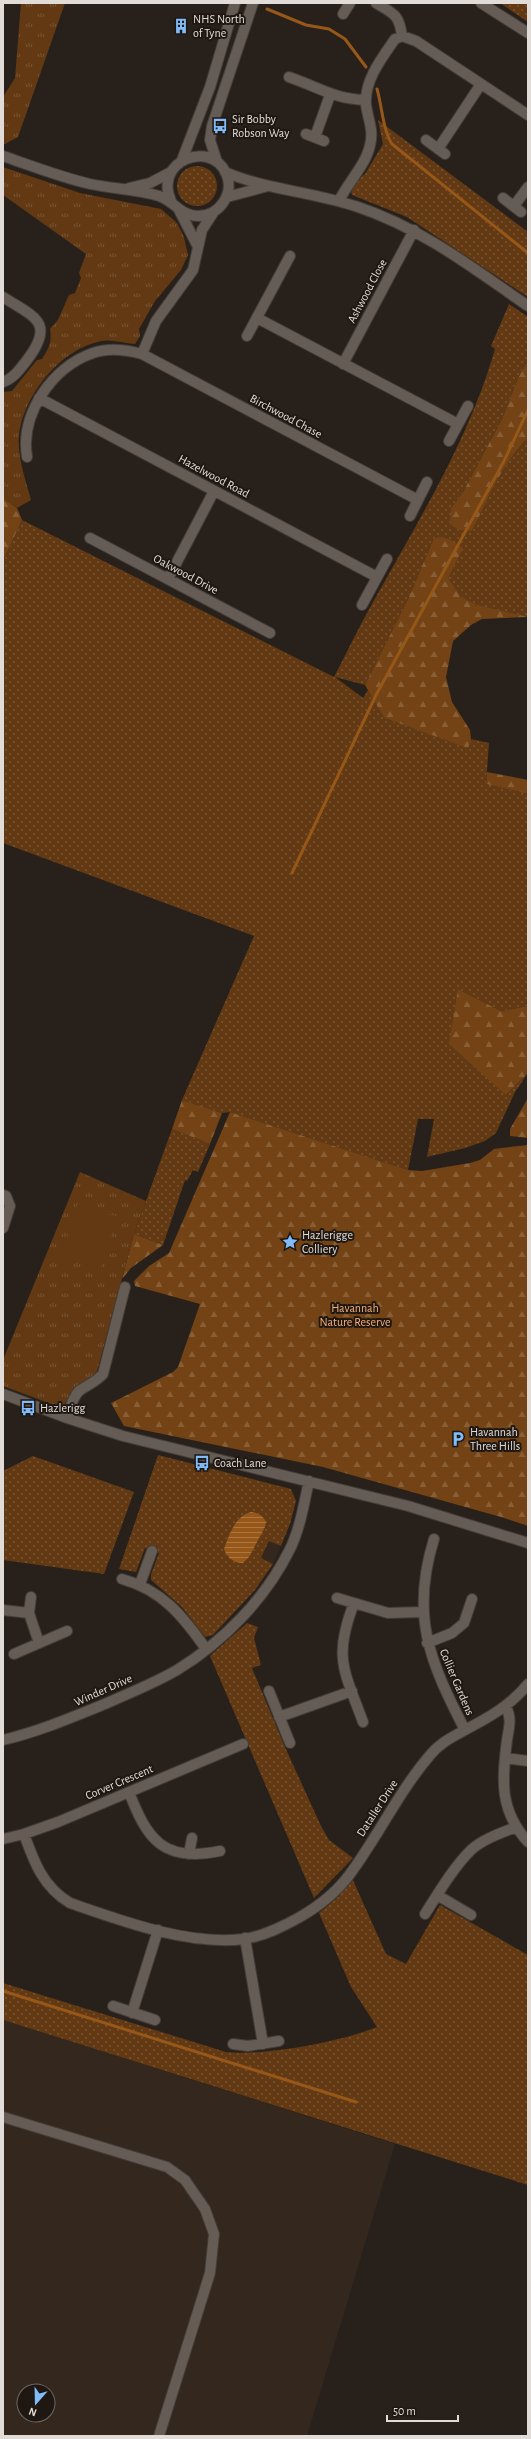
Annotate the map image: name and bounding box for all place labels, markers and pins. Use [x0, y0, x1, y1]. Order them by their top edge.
place label: NHS North of Tyne [193, 13, 245, 40]
building icon: NHS North of Tyne [172, 17, 190, 35]
place label: Sir Bobby Robson Way [232, 113, 289, 140]
bus stop icon: Sir Bobby Robson Way [211, 117, 229, 135]
place label: Hazlerigge Colliery [302, 1229, 353, 1256]
place icon: Hazlerigge Colliery [281, 1233, 299, 1251]
bus stop icon: Hazlerigg [19, 1399, 37, 1417]
place label: Hazlerigg [40, 1402, 86, 1414]
place label: Havannah Three Hills [470, 1426, 520, 1452]
parking icon: Havannah Three Hills [449, 1430, 467, 1448]
bus stop icon: Coach Lane [193, 1454, 211, 1472]
place label: Coach Lane [214, 1457, 266, 1469]

